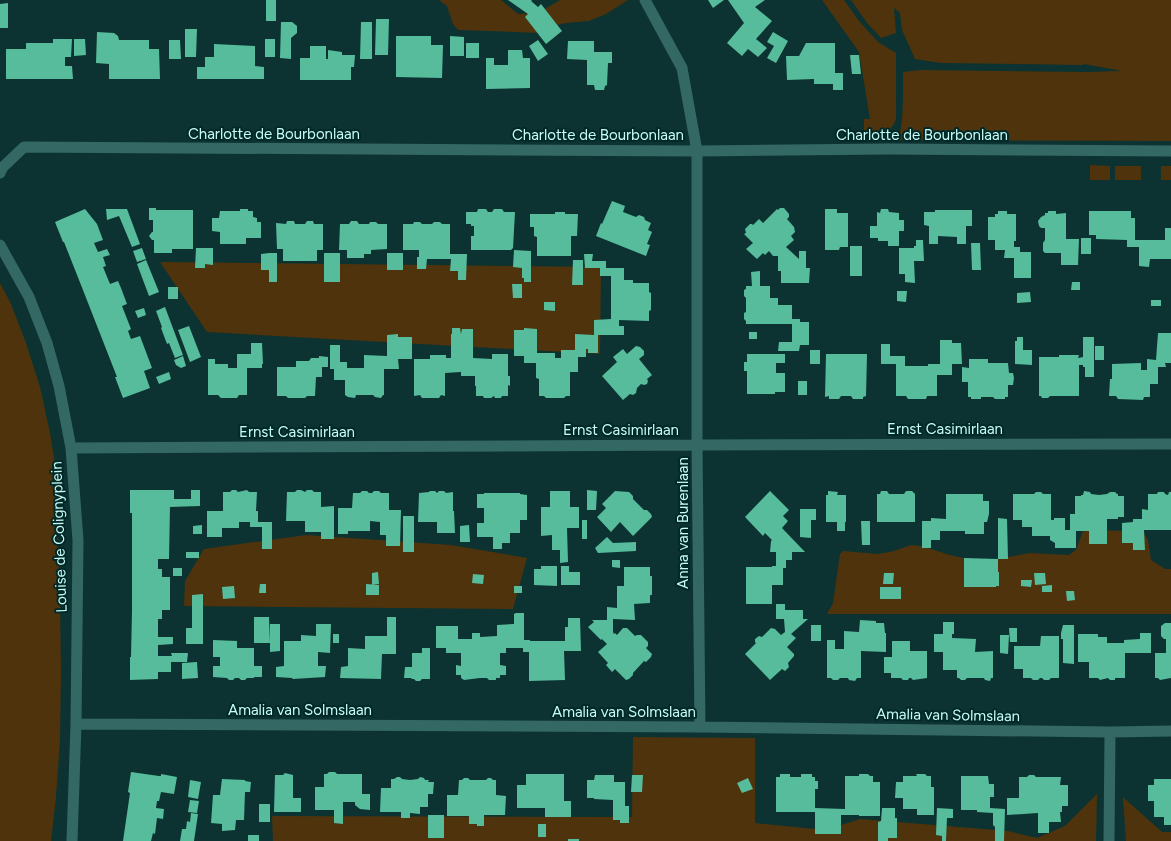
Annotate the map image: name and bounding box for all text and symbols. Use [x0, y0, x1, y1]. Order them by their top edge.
street label: Charlotte de Bourbonlaan [188, 125, 360, 143]
street label: Charlotte de Bourbonlaan [512, 126, 684, 144]
street label: Charlotte de Bourbonlaan [836, 126, 1008, 144]
street label: Ernst Casimirlaan [887, 420, 1003, 438]
street label: Ernst Casimirlaan [563, 421, 679, 439]
street label: Ernst Casimirlaan [239, 423, 355, 441]
street label: Anna van Burenlaan [674, 457, 692, 589]
street label: Louise de Colignyplein [47, 461, 71, 613]
street label: Amalia van Solmslaan [228, 701, 372, 719]
street label: Amalia van Solmslaan [552, 703, 696, 721]
street label: Amalia van Solmslaan [876, 705, 1020, 725]

